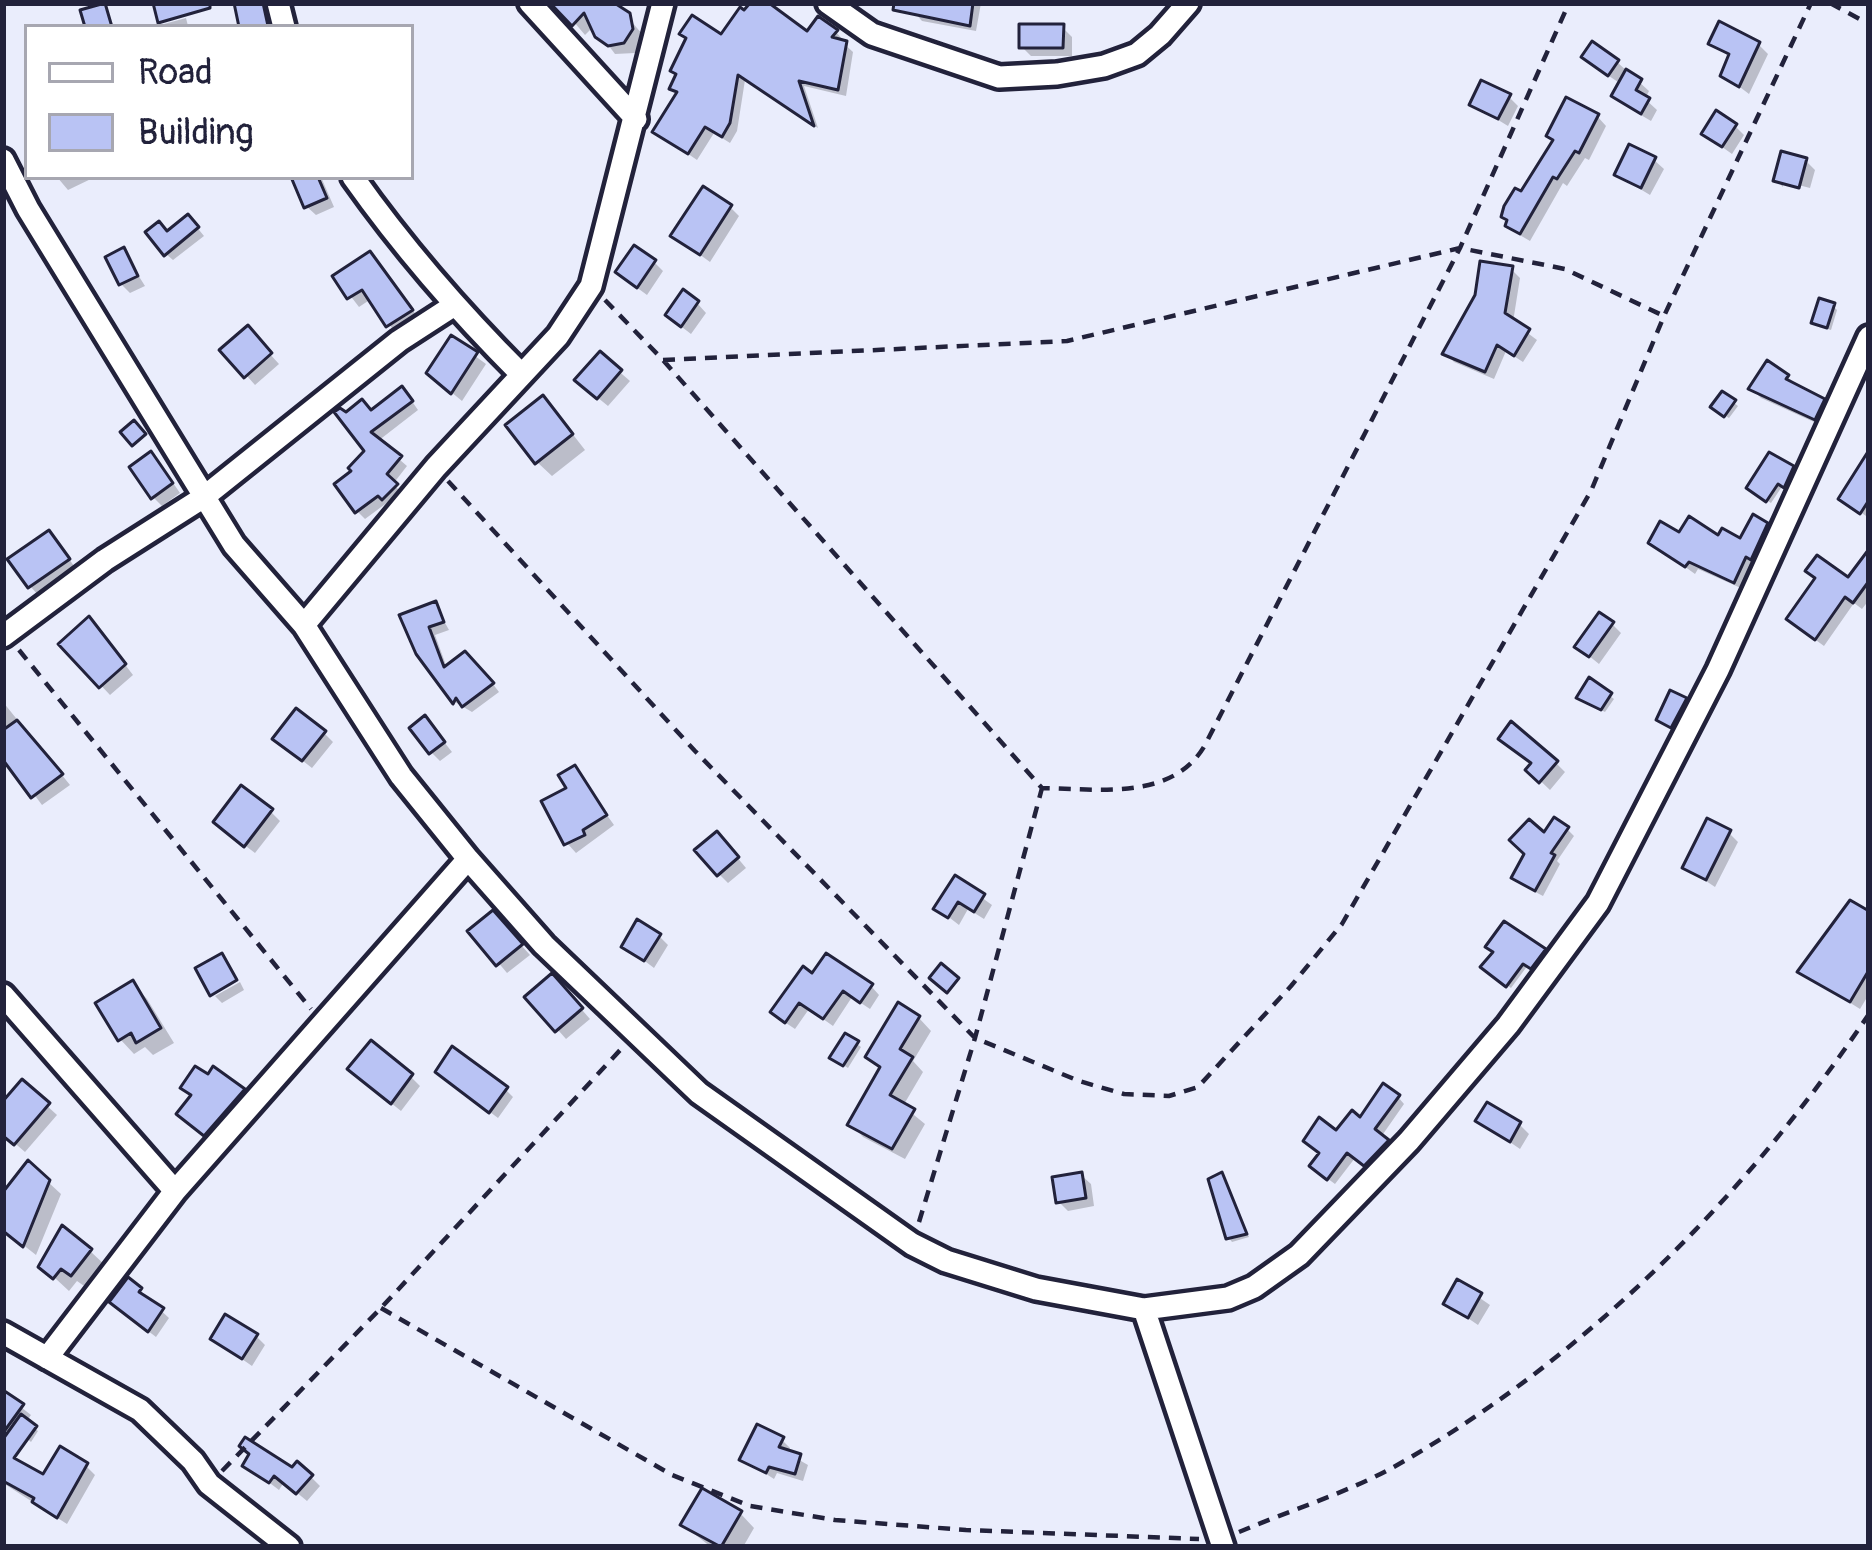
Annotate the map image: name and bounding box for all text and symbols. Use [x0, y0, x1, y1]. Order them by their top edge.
legend [24, 24, 414, 180]
text: Road [138, 50, 213, 95]
text: Building [138, 110, 254, 155]

